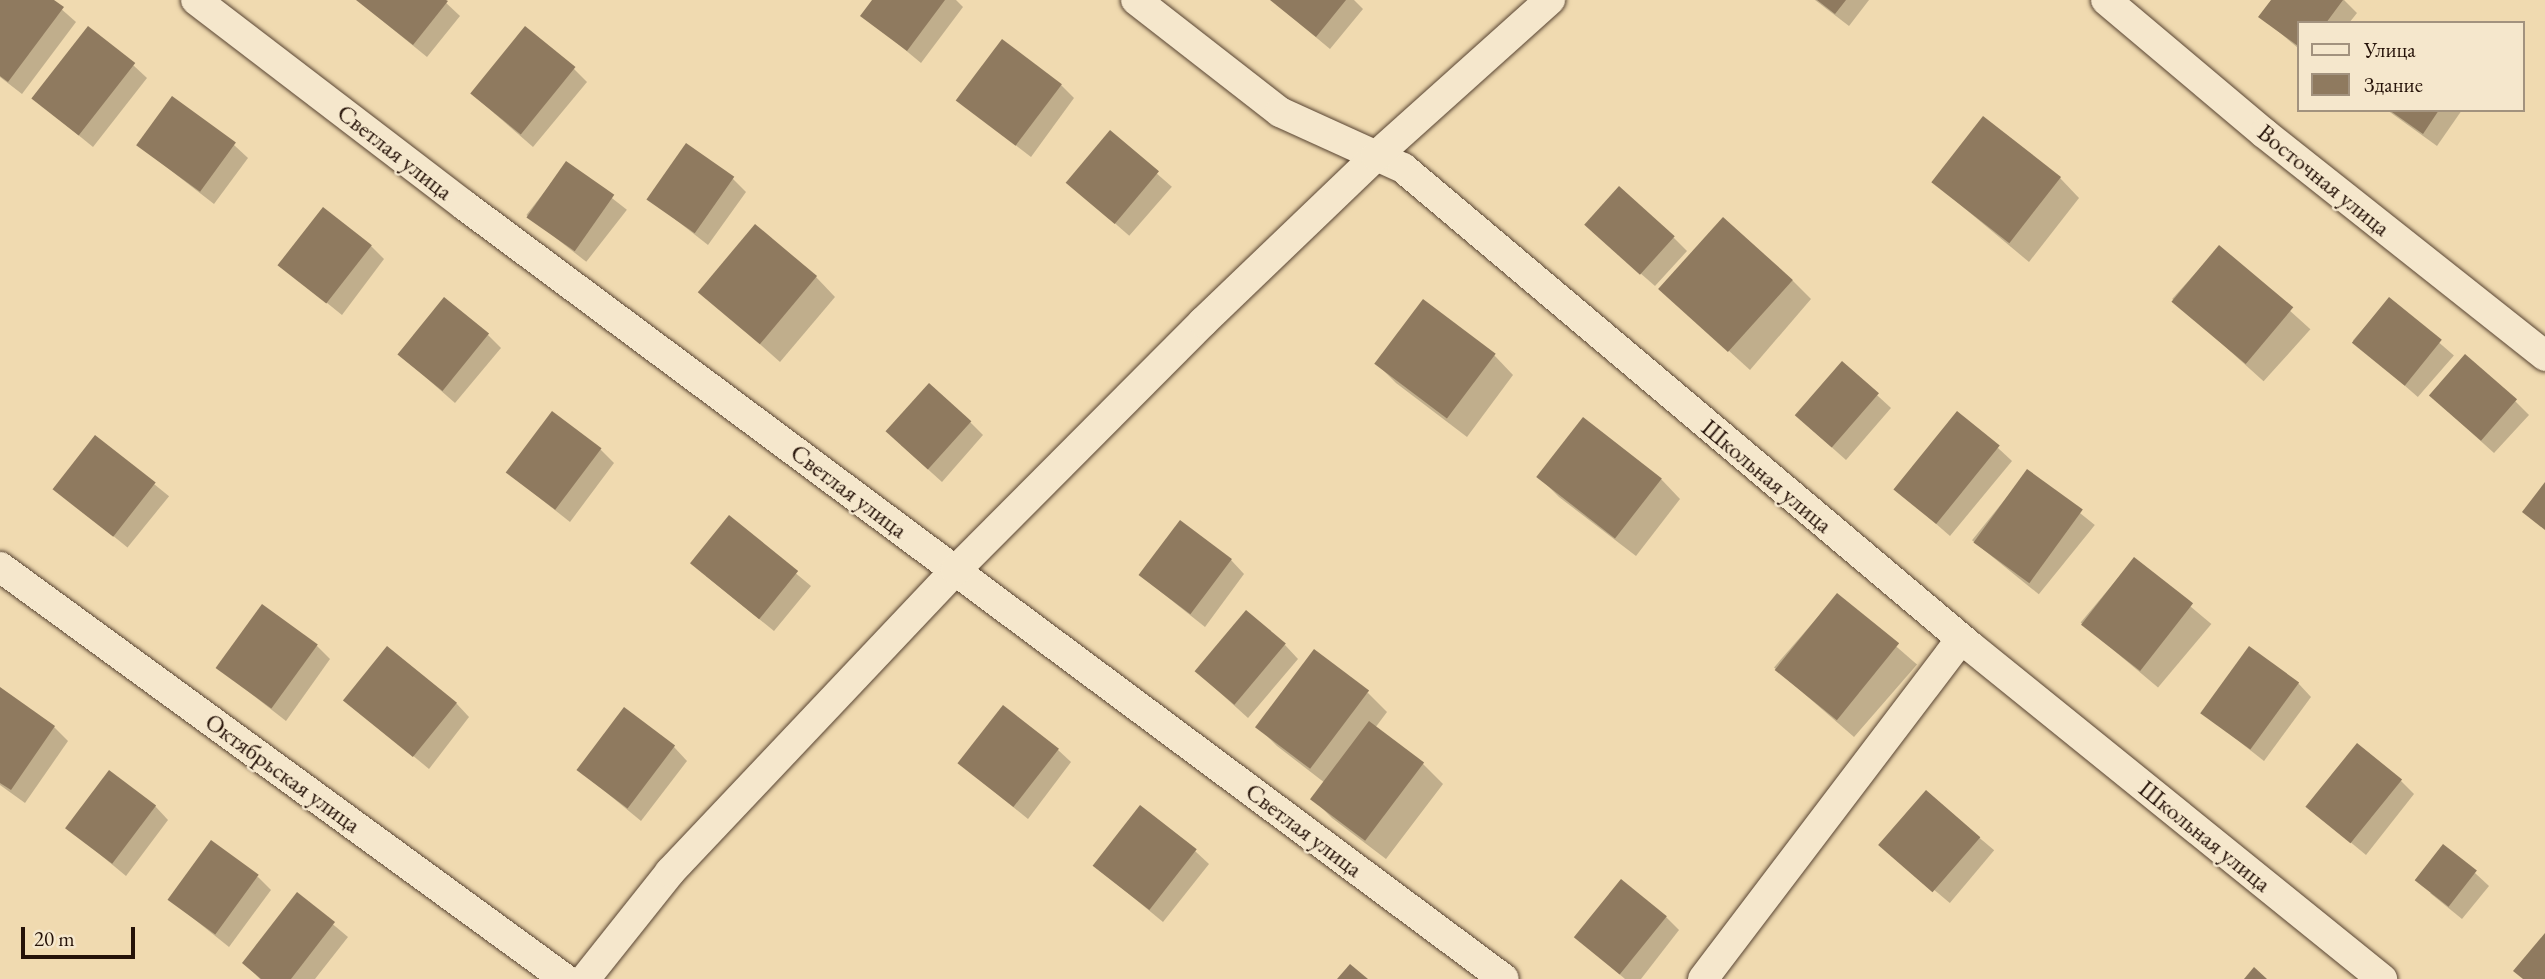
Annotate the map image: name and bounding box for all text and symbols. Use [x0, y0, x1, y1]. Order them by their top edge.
legend [2296, 21, 2524, 112]
text: Улица [2364, 36, 2416, 63]
text: Здание [2364, 71, 2423, 98]
street label: Светлая улица [332, 98, 458, 206]
street label: Восточная улица [2252, 118, 2396, 242]
street label: Школьная улица [1696, 413, 1838, 539]
street label: Светлая улица [785, 438, 913, 544]
street label: Октябрьская улица [200, 707, 366, 839]
street label: Школьная улица [2133, 774, 2277, 898]
street label: Светлая улица [1240, 777, 1368, 883]
scale bar [24, 912, 138, 956]
text: 20 m [34, 925, 75, 952]

